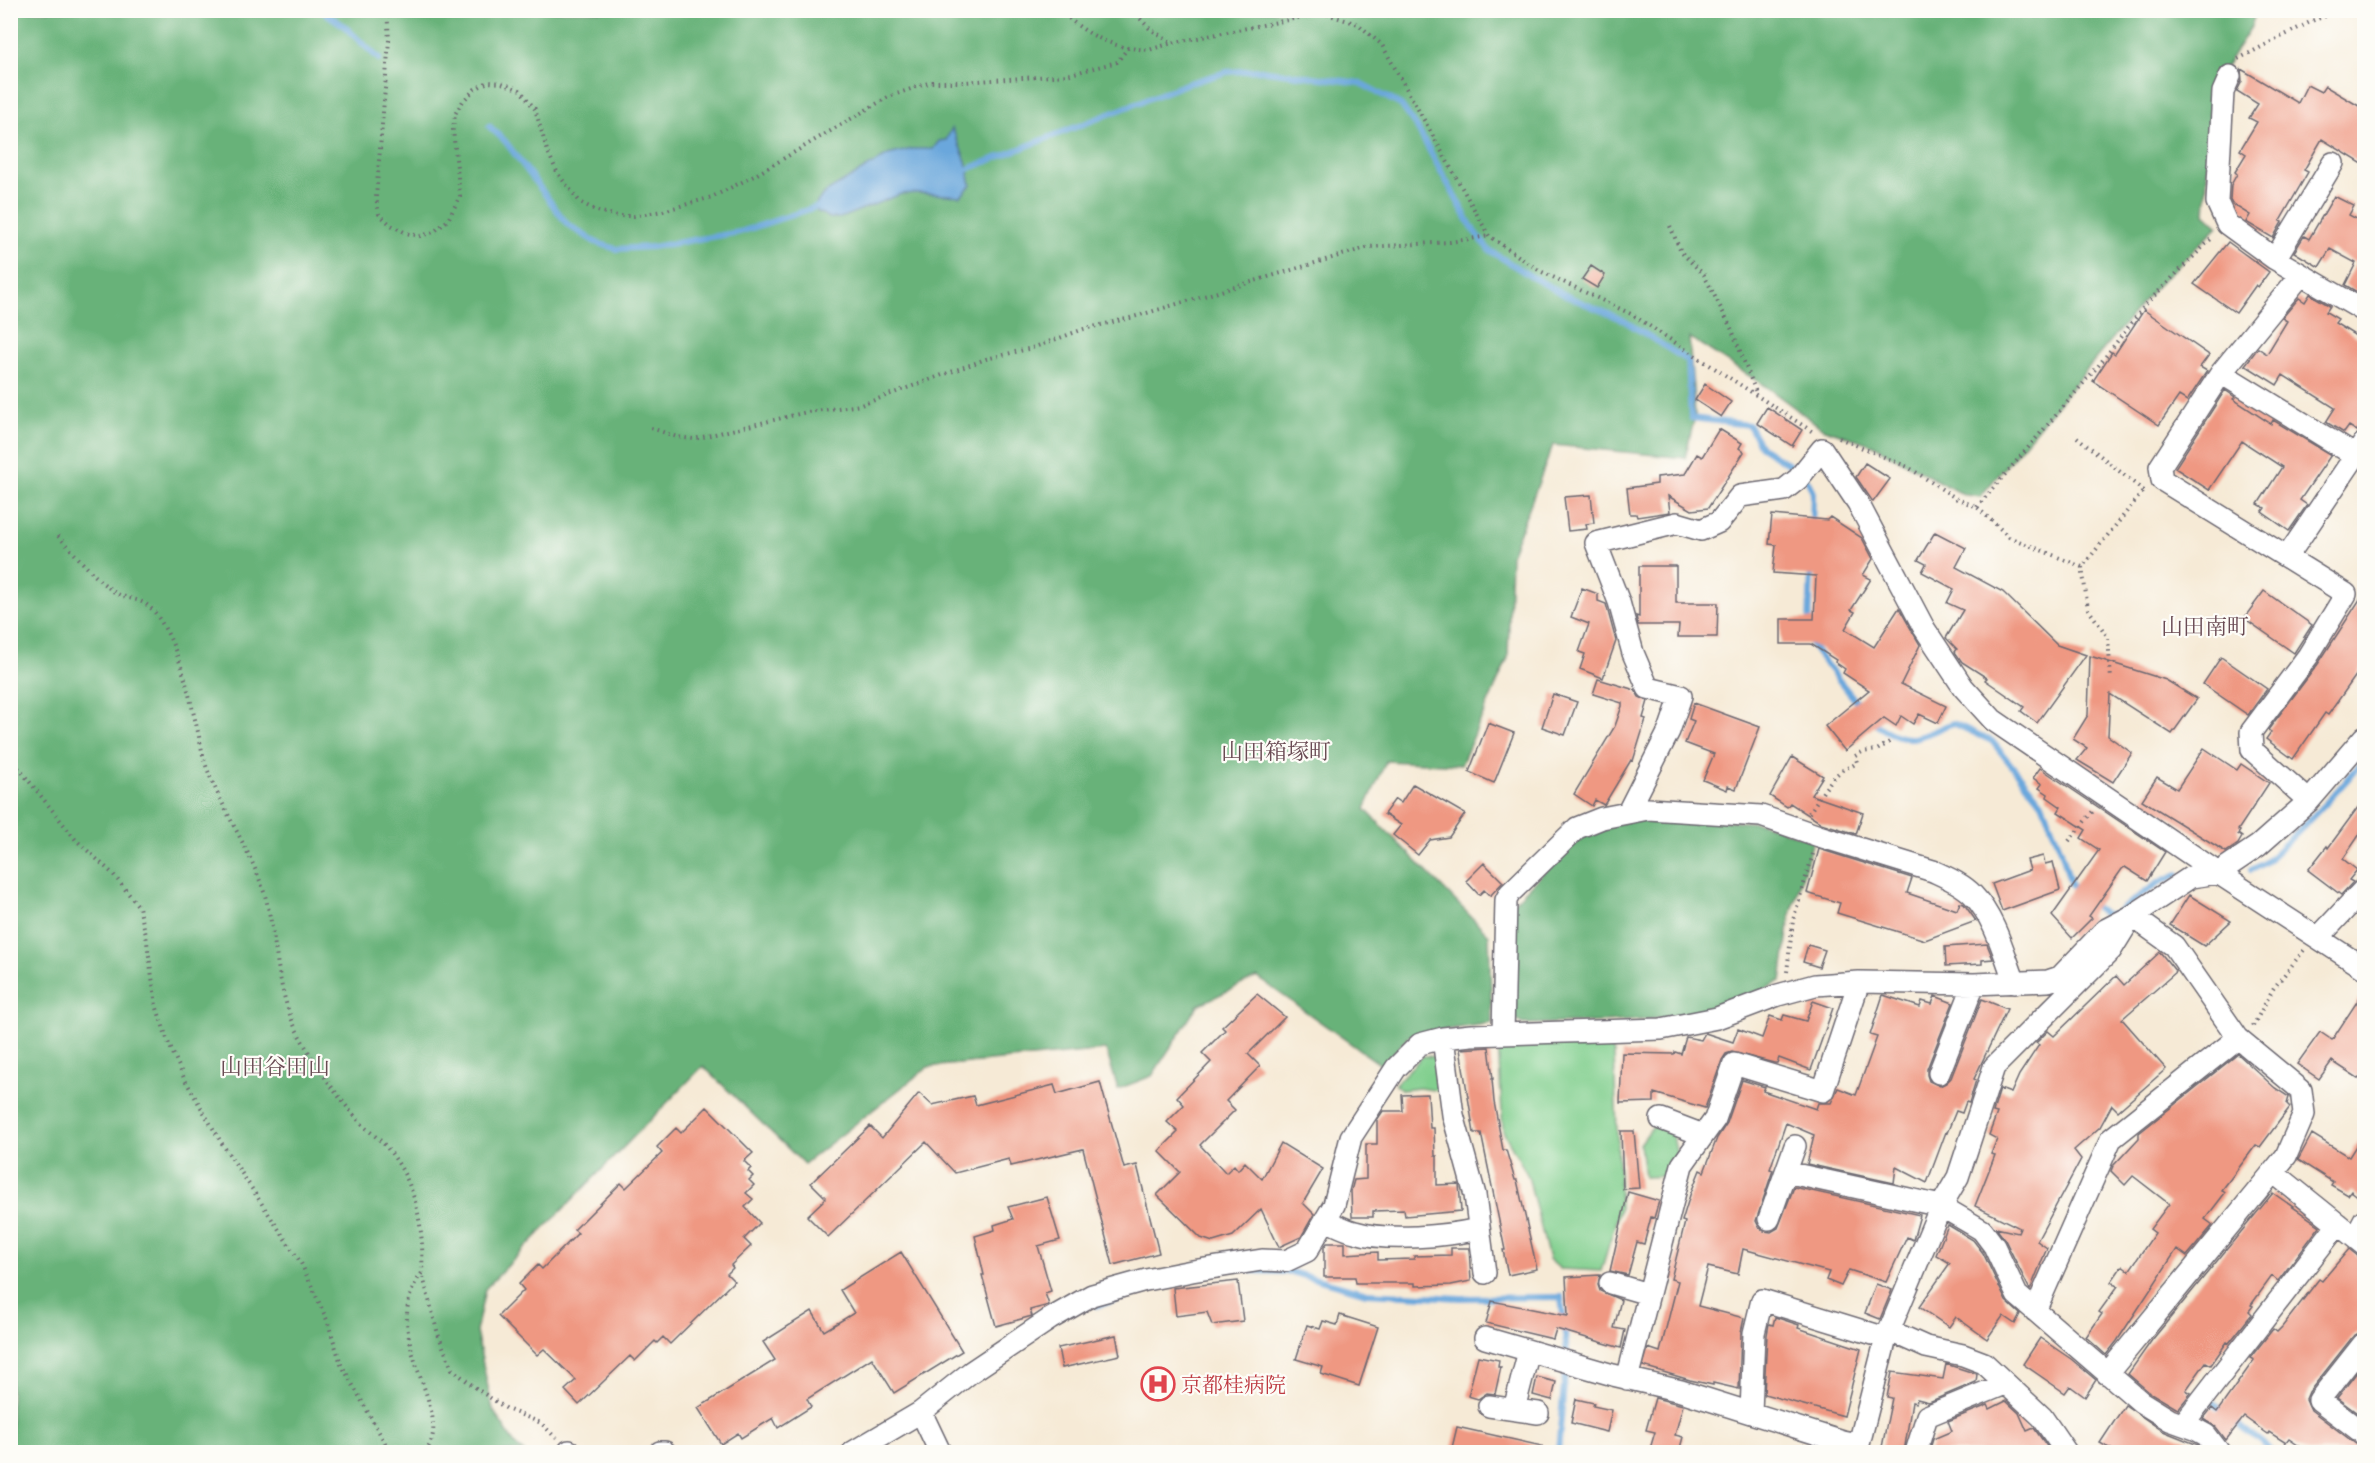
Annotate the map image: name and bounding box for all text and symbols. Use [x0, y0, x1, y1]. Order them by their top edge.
district label: 山田南町 [2161, 610, 2249, 642]
district label: 山田箱塚町 [1221, 735, 1331, 767]
district label: 山田谷田山 [220, 1050, 330, 1082]
hospital icon: 京都桂病院 [1140, 1366, 1176, 1402]
place label: 京都桂病院 [1181, 1369, 1286, 1400]

